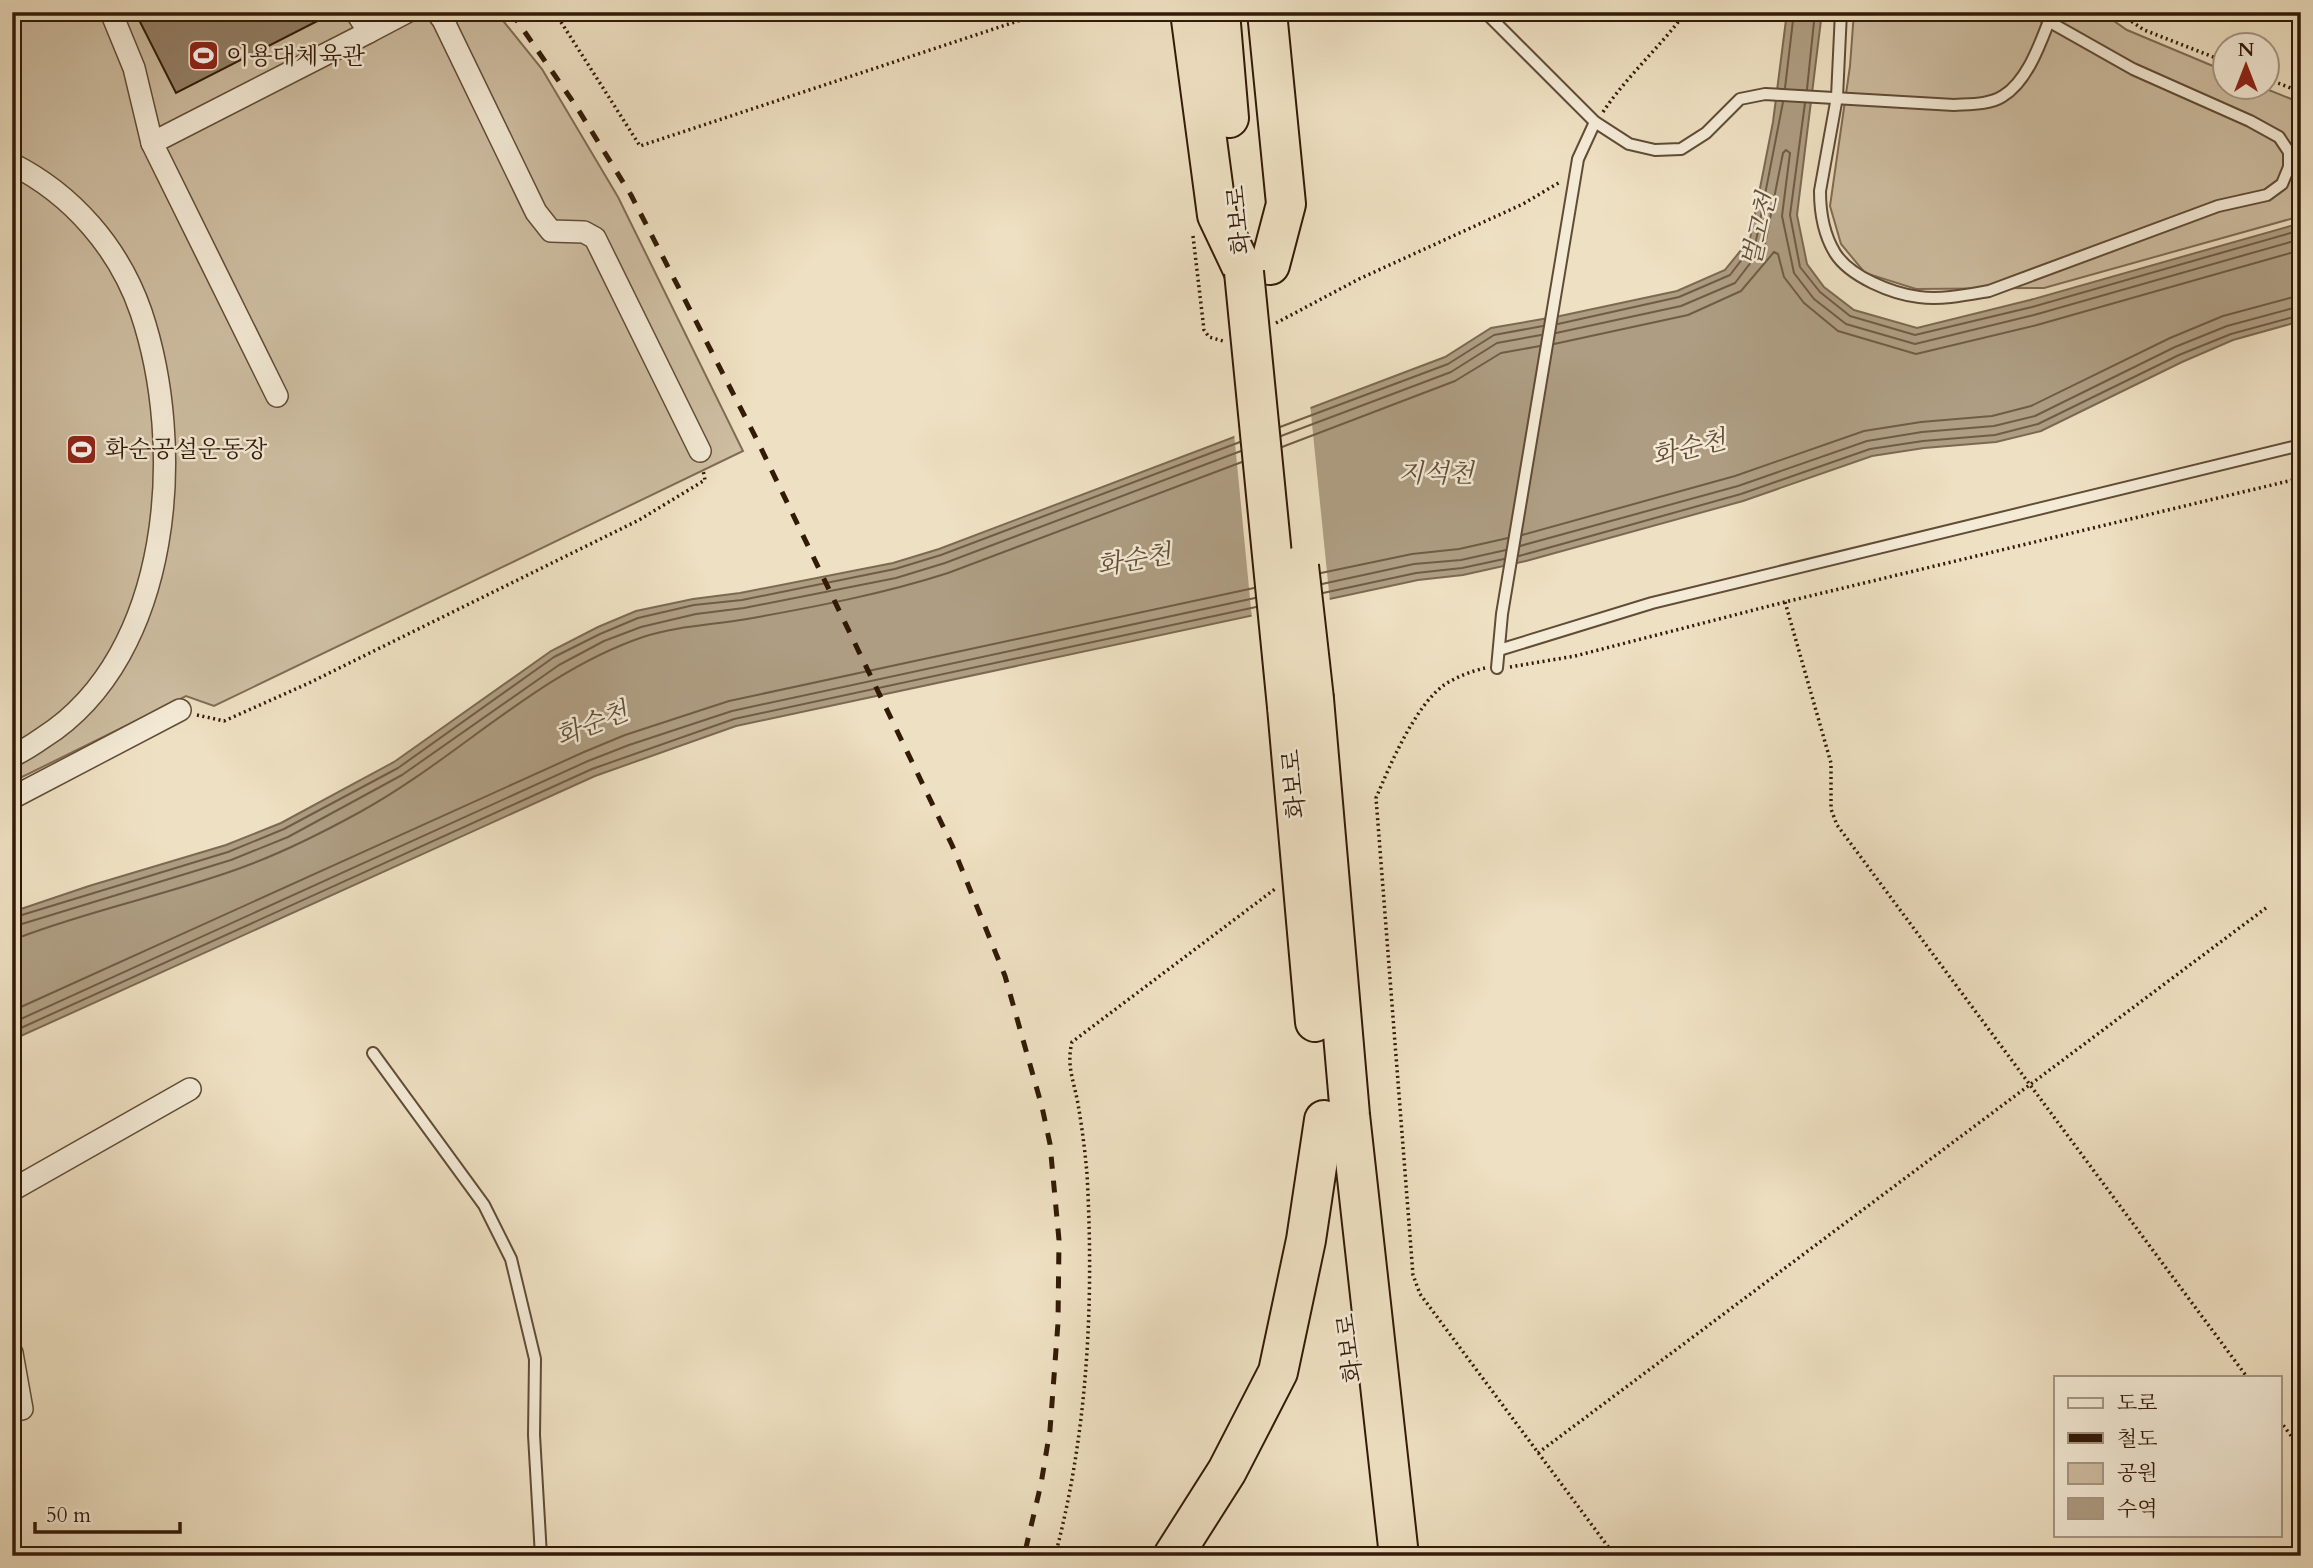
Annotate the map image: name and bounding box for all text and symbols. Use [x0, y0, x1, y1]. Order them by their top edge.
north arrow [2212, 32, 2282, 102]
text: N [2238, 37, 2255, 63]
sports icon: 이용대체육관 [186, 39, 220, 73]
place label: 이용대체육관 [226, 40, 365, 73]
street label: 화보로 [1220, 184, 1258, 256]
water label: 벌고천 [1733, 188, 1785, 271]
water label: 화순천 [1648, 421, 1732, 474]
sports icon: 화순공설운동장 [65, 432, 99, 466]
place label: 화순공설운동장 [105, 433, 268, 466]
water label: 지석천 [1398, 456, 1476, 491]
water label: 화순천 [1094, 536, 1176, 584]
water label: 화순천 [551, 693, 635, 754]
street label: 화보로 [1275, 748, 1313, 820]
street label: 화보로 [1329, 1311, 1371, 1385]
legend [2054, 1376, 2282, 1536]
text: 도로 [2117, 1389, 2158, 1418]
text: 철도 [2117, 1425, 2158, 1454]
text: 공원 [2117, 1459, 2158, 1488]
scale bar [35, 1491, 180, 1535]
text: 수역 [2117, 1495, 2158, 1524]
text: 50 m [46, 1501, 91, 1530]

